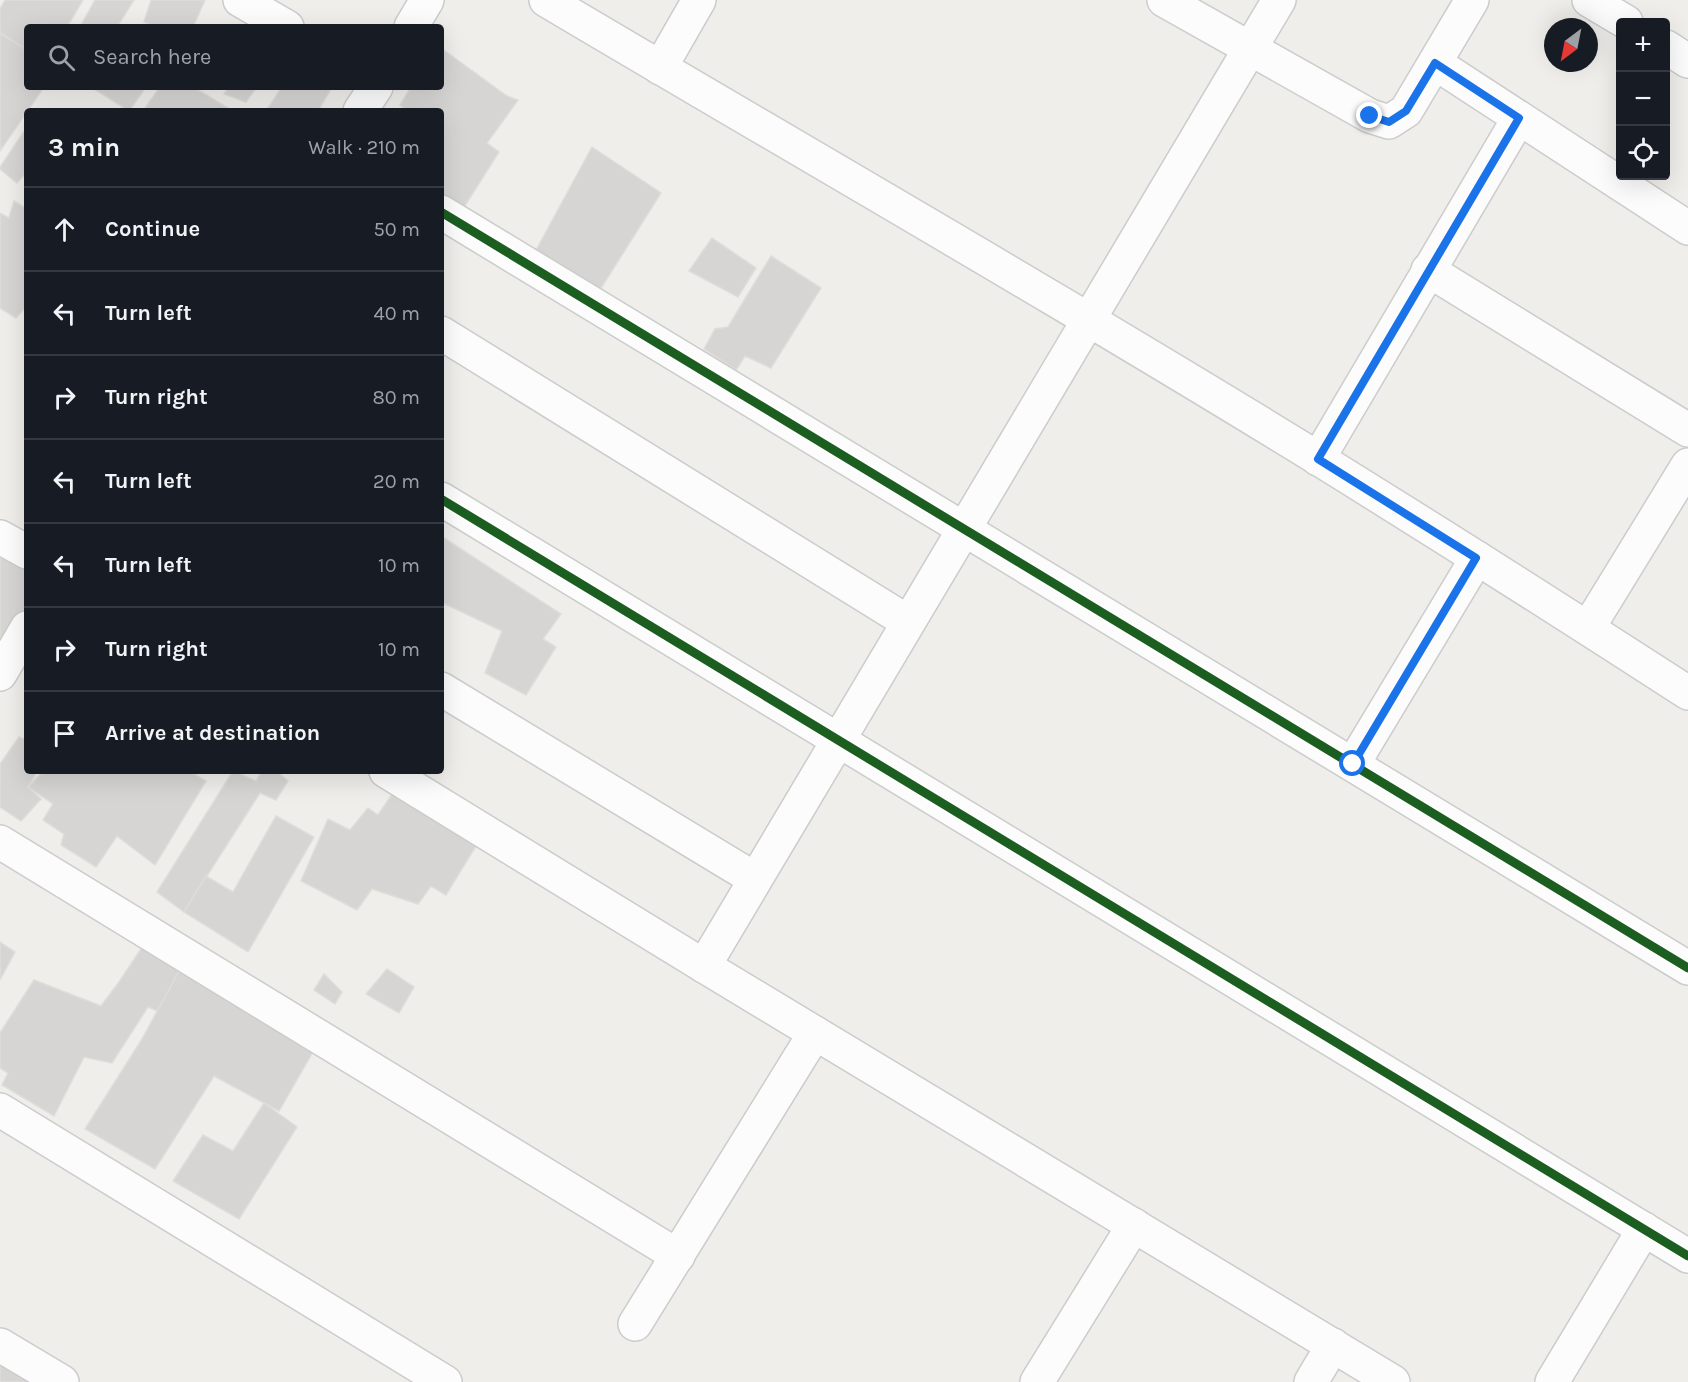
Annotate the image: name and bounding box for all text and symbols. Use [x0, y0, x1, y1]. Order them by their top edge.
north arrow [1544, 18, 1598, 72]
map controls [1616, 18, 1670, 180]
button: + [1616, 18, 1670, 72]
search box [24, 24, 444, 90]
icon: search [45, 41, 78, 74]
text: Search here [93, 44, 211, 70]
button: − [1616, 72, 1670, 126]
route end [1356, 102, 1382, 128]
button: locate [1616, 126, 1670, 180]
text: 3 min [48, 132, 120, 163]
text: Walk · 210 m [308, 136, 420, 159]
icon: ahead [48, 213, 81, 246]
text: Continue [105, 216, 200, 242]
text: 50 m [373, 218, 420, 241]
icon: left [48, 297, 81, 330]
text: Turn left [105, 300, 192, 326]
text: 40 m [374, 302, 420, 325]
icon: right [48, 381, 81, 414]
text: Turn right [105, 384, 208, 410]
text: 80 m [372, 386, 420, 409]
icon: left [48, 465, 81, 498]
text: Turn left [105, 468, 192, 494]
text: 20 m [373, 470, 420, 493]
icon: left [48, 549, 81, 582]
text: Turn left [105, 552, 192, 578]
text: 10 m [378, 554, 420, 577]
icon: right [48, 633, 81, 666]
text: Turn right [105, 636, 208, 662]
text: 10 m [378, 638, 420, 661]
icon: arrive [48, 717, 81, 750]
text: Arrive at destination [105, 720, 320, 746]
route start [1339, 750, 1365, 776]

